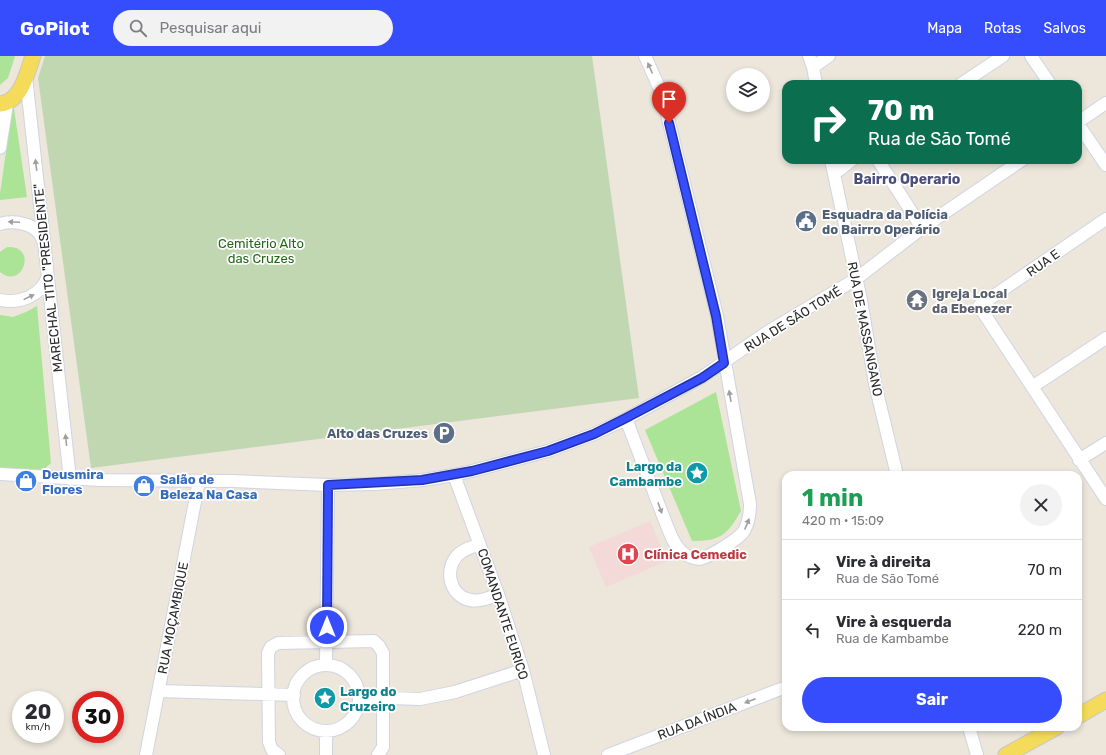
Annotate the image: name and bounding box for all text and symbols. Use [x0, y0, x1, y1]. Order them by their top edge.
search box [113, 10, 393, 46]
text: GoPilot [20, 17, 89, 40]
icon: search [127, 17, 149, 39]
text: Pesquisar aqui [159, 19, 261, 37]
text: Mapa [927, 20, 962, 37]
text: Rotas [984, 20, 1021, 37]
text: Salvos [1043, 20, 1086, 37]
one-way arrow [647, 62, 653, 73]
map controls [726, 68, 770, 112]
button: layers [726, 68, 770, 112]
pin [652, 82, 686, 123]
icon: arrive [658, 88, 680, 110]
text: 70 m [868, 94, 935, 127]
icon: right [802, 96, 854, 148]
text: Rua de São Tomé [868, 128, 1011, 150]
one-way arrow [32, 159, 39, 171]
district label: Bairro Operario [854, 171, 960, 188]
street label: MARECHAL TITO "PRESIDENTE" [31, 183, 65, 373]
place label: Esquadra da Polícia do Bairro Operário [822, 207, 948, 237]
public building icon: Esquadra da Polícia do Bairro Operário [793, 208, 819, 234]
one-way arrow [8, 219, 20, 226]
park label: Cemitério Alto das Cruzes [218, 236, 304, 266]
street label: RUA E [1024, 246, 1063, 280]
street label: RUA DE MASSANGANO [845, 260, 885, 398]
street label: RUA DE SÃO TOMÉ [742, 283, 844, 355]
place label: Igreja Local da Ebenezer [932, 286, 1012, 316]
temple icon: Igreja Local da Ebenezer [904, 287, 930, 313]
one-way arrow [23, 294, 34, 300]
one-way arrow [727, 390, 733, 403]
parking icon: Alto das Cruzes [431, 420, 457, 446]
place label: Alto das Cruzes [327, 426, 428, 441]
one-way arrow [62, 434, 69, 446]
place label: Largo da Cambambe [610, 459, 682, 489]
place icon: Largo da Cambambe [684, 460, 710, 486]
place label: Deusmira Flores [42, 467, 104, 497]
shop icon: Deusmira Flores [13, 468, 39, 494]
place label: Salão de Beleza Na Casa [160, 472, 257, 502]
shop icon: Salão de Beleza Na Casa [131, 473, 157, 499]
text: 1 min [802, 484, 863, 512]
button: close [1020, 484, 1062, 526]
one-way arrow [657, 502, 663, 514]
text: 420 m · 15:09 [802, 513, 884, 528]
one-way arrow [744, 518, 750, 530]
hospital icon: Clínica Cemedic [615, 541, 641, 567]
street label: COMANDANTE EURICO [475, 546, 531, 682]
place label: Clínica Cemedic [644, 547, 747, 562]
text: Vire à direita [836, 553, 931, 571]
icon: right [802, 559, 824, 581]
street label: RUA MOÇAMBIQUE [155, 561, 191, 675]
text: 70 m [1028, 561, 1062, 579]
text: Rua de São Tomé [836, 571, 939, 586]
position arrow [306, 606, 348, 648]
text: Vire à esquerda [836, 613, 952, 631]
icon: left [802, 619, 824, 641]
text: 220 m [1018, 621, 1062, 639]
text: Rua de Kambambe [836, 631, 949, 646]
button: Sair [802, 677, 1062, 723]
place label: Largo do Cruzeiro [340, 684, 396, 714]
place icon: Largo do Cruzeiro [312, 685, 338, 711]
speed limit sign: 30 [72, 691, 124, 743]
street label: RUA DA ÍNDIA [655, 699, 739, 743]
one-way arrow [743, 699, 755, 705]
text: 20 [25, 700, 51, 724]
text: km/h [26, 721, 50, 733]

